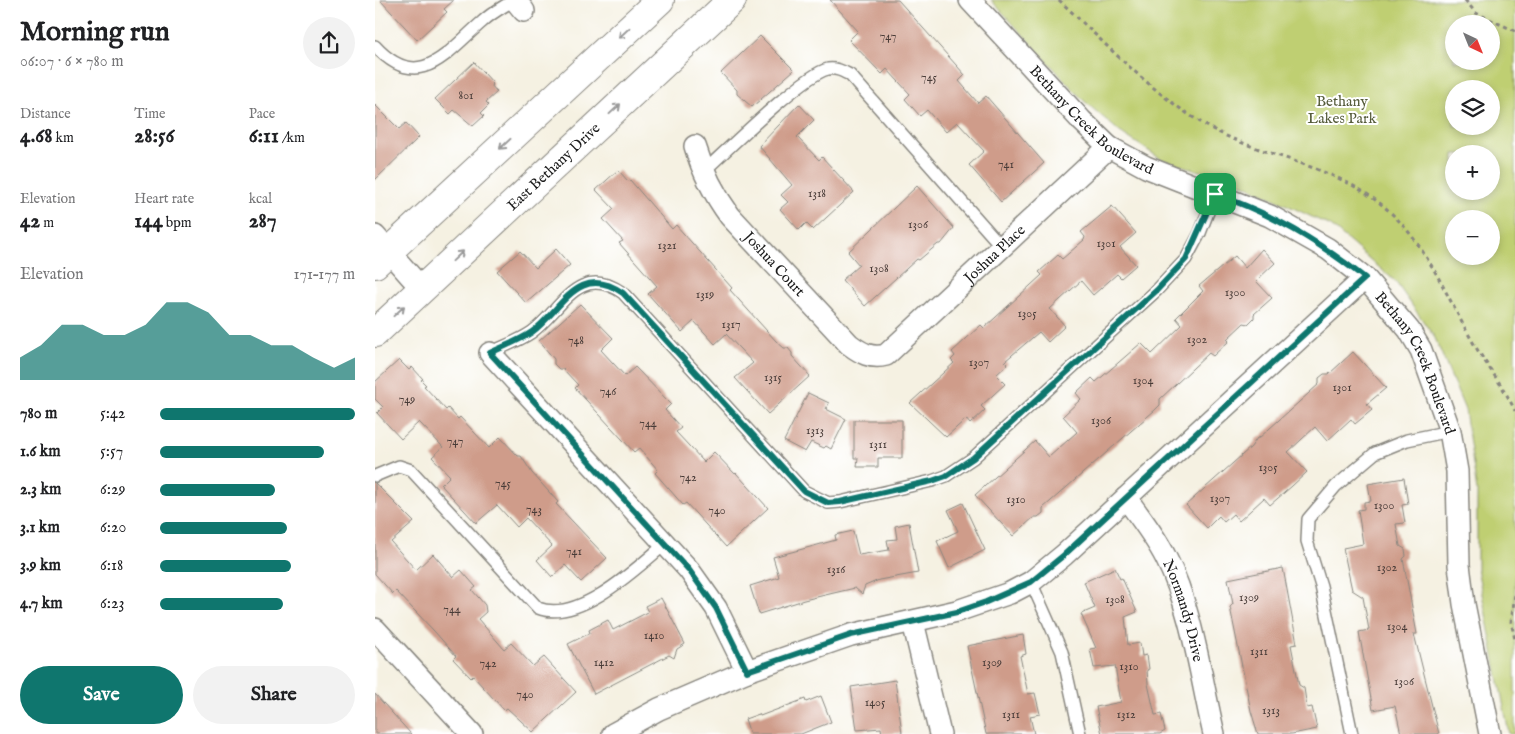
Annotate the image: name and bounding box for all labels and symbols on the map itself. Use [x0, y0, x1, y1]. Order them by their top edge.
north arrow [1445, 15, 1500, 70]
one-way arrow [618, 27, 631, 39]
house number: 747 [880, 29, 896, 44]
street label: Bethany Creek Boulevard [1026, 61, 1157, 179]
house number: 745 [921, 70, 938, 85]
house number: 801 [459, 88, 474, 103]
park label: Bethany Lakes Park [1307, 92, 1377, 128]
one-way arrow [609, 103, 621, 115]
street label: East Bethany Drive [503, 118, 604, 215]
one-way arrow [499, 138, 512, 150]
house number: 741 [998, 157, 1014, 172]
pin [1194, 173, 1236, 215]
house number: 1318 [808, 186, 826, 201]
house number: 1306 [908, 217, 929, 232]
street label: Joshua Place [958, 220, 1029, 288]
street label: Joshua Court [738, 226, 809, 300]
house number: 1301 [1096, 236, 1116, 251]
house number: 1321 [657, 238, 677, 253]
one-way arrow [451, 250, 464, 262]
house number: 1308 [869, 261, 889, 276]
house number: 1300 [1225, 285, 1245, 300]
house number: 1319 [696, 287, 714, 302]
street label: Bethany Creek Boulevard [1371, 288, 1460, 438]
one-way arrow [392, 305, 405, 317]
house number: 1305 [1017, 306, 1037, 321]
house number: 1317 [721, 317, 741, 332]
house number: 1302 [1187, 332, 1208, 347]
house number: 748 [568, 333, 584, 348]
house number: 1307 [969, 355, 989, 370]
house number: 1315 [764, 370, 783, 385]
house number: 1304 [1133, 373, 1153, 388]
house number: 1301 [1332, 380, 1352, 395]
house number: 746 [600, 384, 617, 399]
house number: 749 [399, 392, 415, 407]
house number: 1306 [1091, 413, 1112, 428]
house number: 744 [639, 416, 657, 431]
house number: 1313 [806, 423, 824, 438]
house number: 747 [447, 434, 463, 449]
house number: 1311 [869, 437, 887, 452]
house number: 1305 [1258, 460, 1278, 475]
house number: 742 [679, 470, 697, 485]
house number: 745 [495, 476, 512, 491]
house number: 1307 [1210, 491, 1230, 506]
house number: 1310 [1006, 492, 1026, 507]
house number: 1300 [1374, 498, 1394, 513]
house number: 743 [526, 502, 542, 517]
house number: 740 [708, 503, 726, 518]
house number: 741 [566, 544, 582, 559]
street label: Normandy Drive [1159, 556, 1208, 664]
house number: 1302 [1377, 560, 1398, 575]
house number: 1316 [827, 562, 846, 577]
house number: 1309 [1239, 590, 1259, 605]
house number: 1308 [1105, 592, 1125, 607]
house number: 744 [443, 602, 461, 617]
house number: 1304 [1387, 619, 1407, 634]
house number: 1410 [644, 628, 664, 643]
house number: 1311 [1250, 644, 1268, 659]
house number: 1412 [594, 655, 615, 670]
house number: 1309 [982, 655, 1002, 670]
house number: 742 [479, 656, 497, 671]
house number: 1310 [1119, 659, 1139, 674]
house number: 1306 [1394, 674, 1415, 689]
house number: 740 [516, 687, 534, 702]
house number: 1405 [865, 695, 886, 710]
house number: 1313 [1262, 703, 1280, 718]
house number: 1311 [1002, 707, 1020, 722]
house number: 1312 [1116, 707, 1136, 722]

